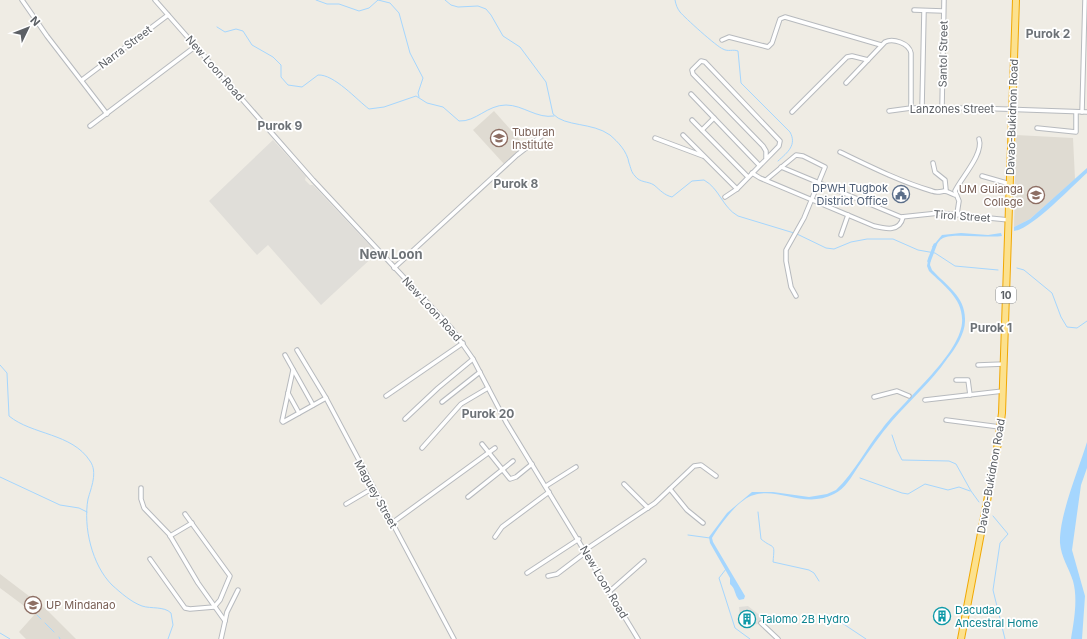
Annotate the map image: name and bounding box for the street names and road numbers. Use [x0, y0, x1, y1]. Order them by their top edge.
street label: Santol Street [935, 20, 951, 87]
street label: Narra Street [96, 22, 155, 72]
street label: New Loon Road [183, 32, 247, 104]
street label: Davao-Bukidnon Road [1003, 59, 1021, 175]
street label: Lanzones Street [910, 102, 995, 116]
street label: Tirol Street [933, 207, 991, 225]
street label: New Loon Road [399, 274, 465, 344]
road number: 10 [996, 287, 1016, 303]
street label: Davao-Bukidnon Road [974, 418, 1008, 534]
street label: Maguey Street [351, 457, 401, 531]
street label: New Loon Road [577, 543, 631, 621]

